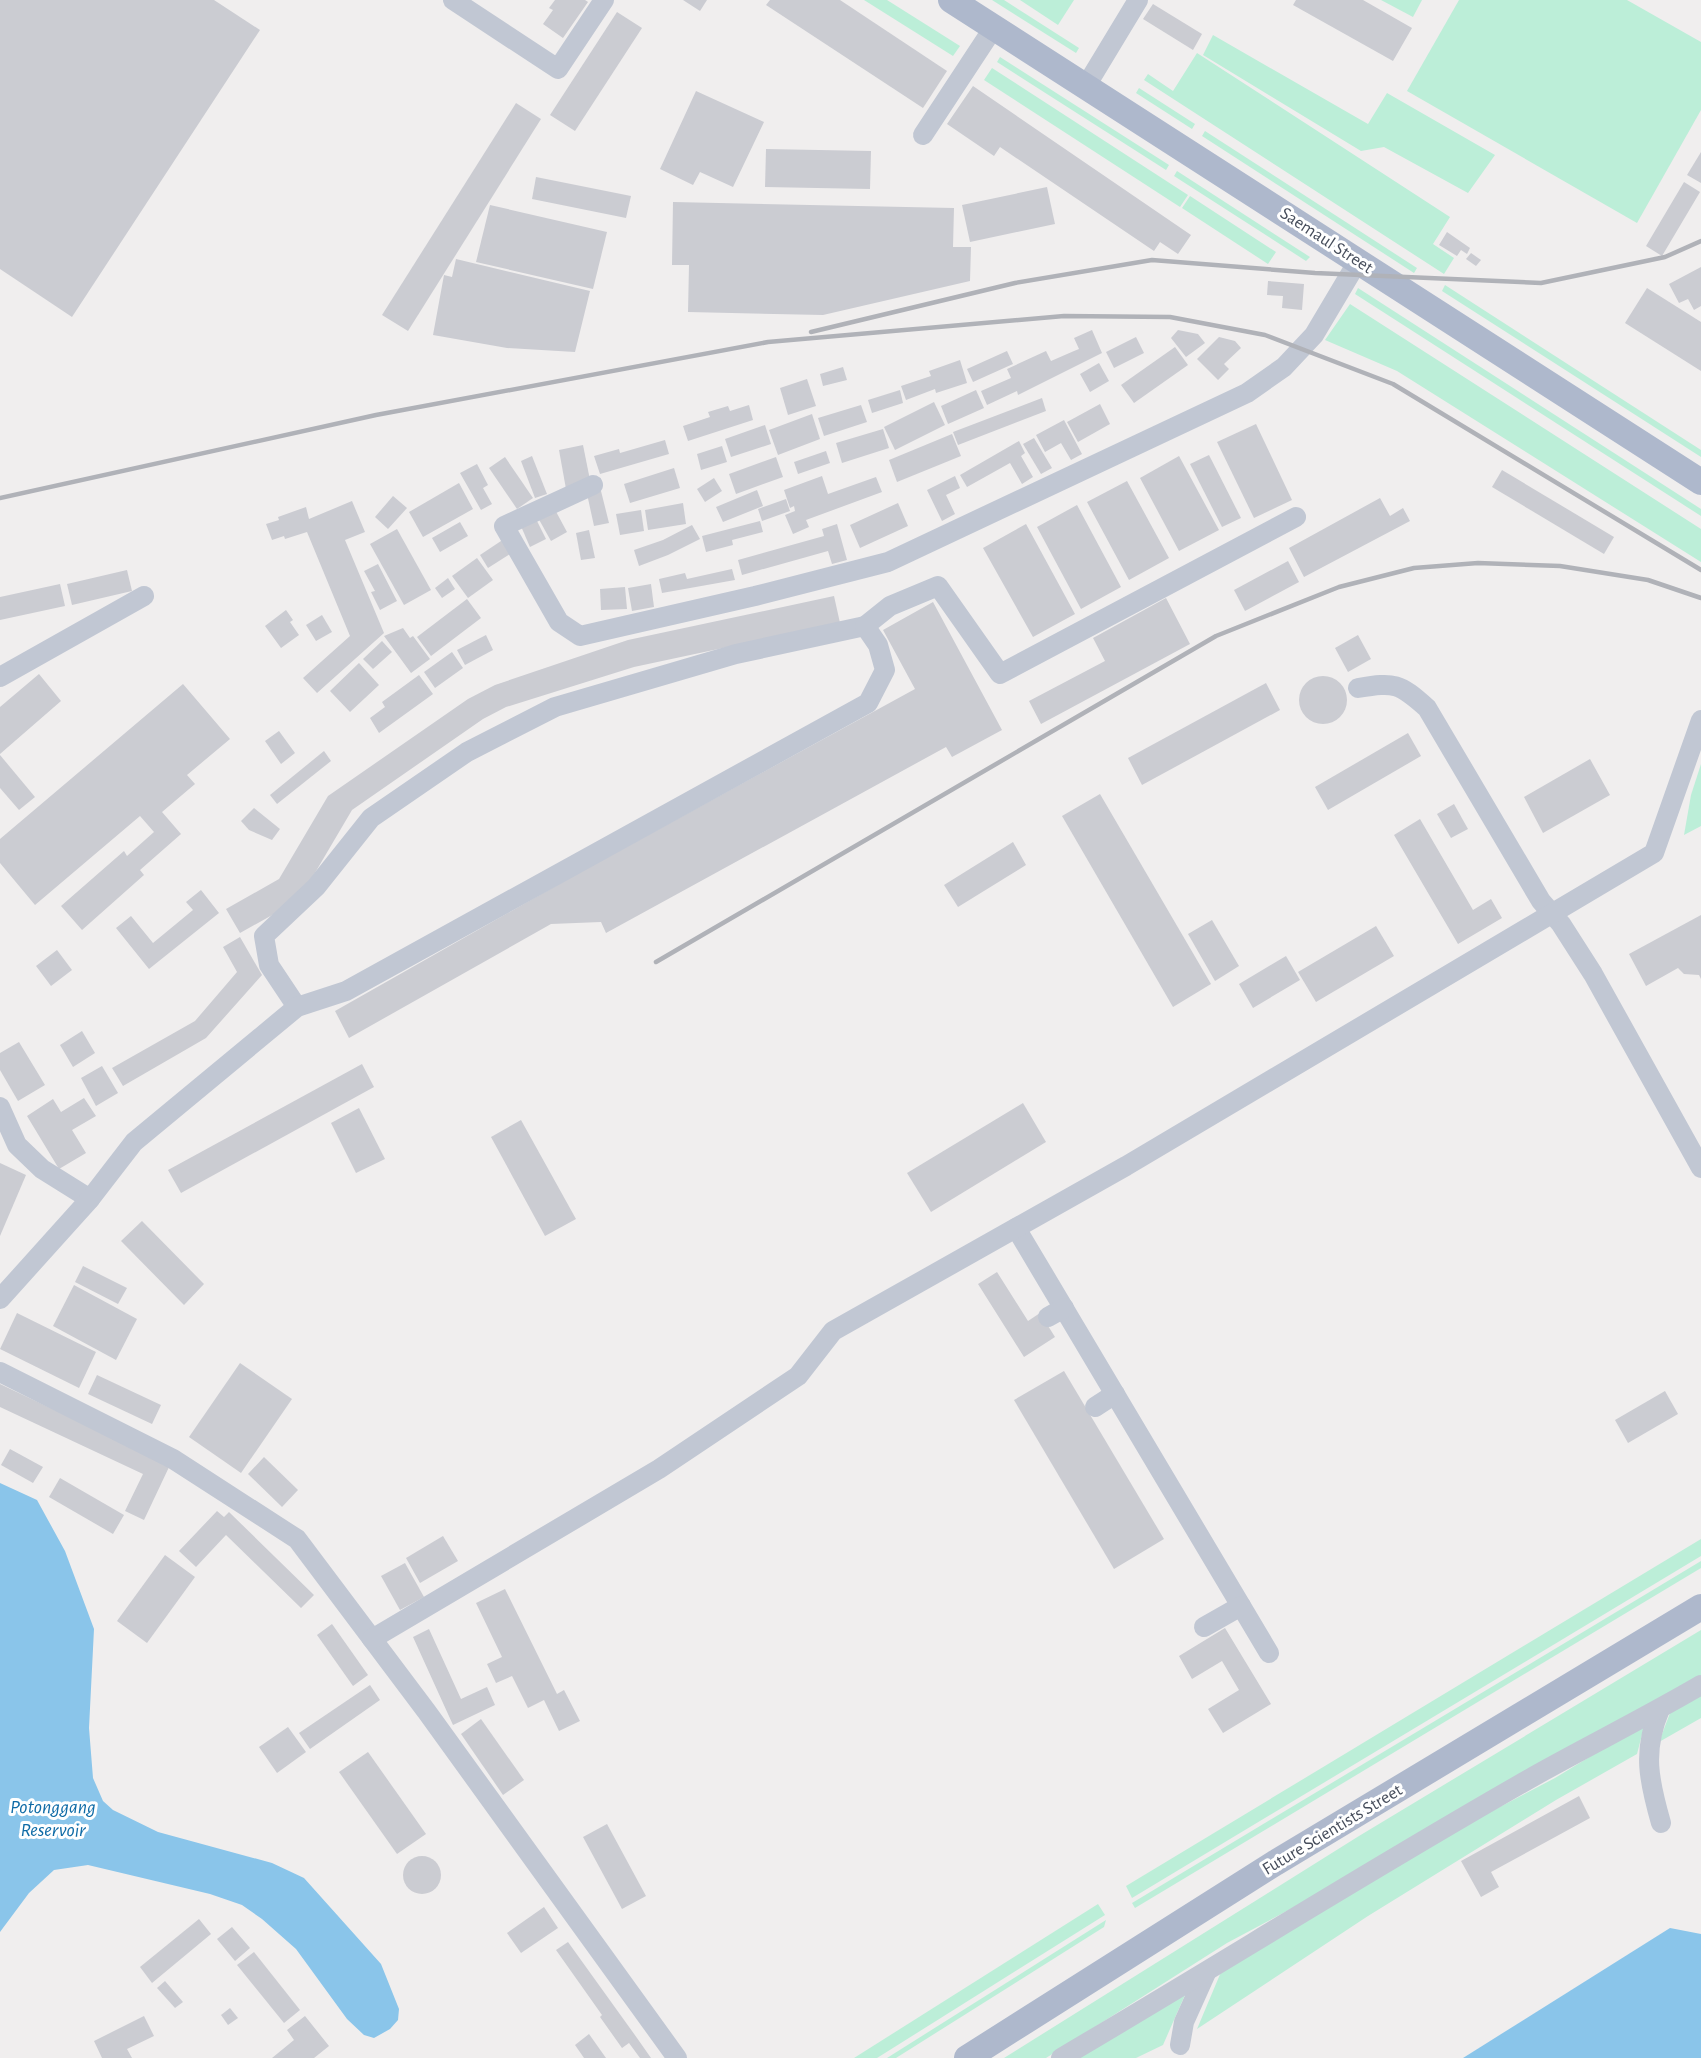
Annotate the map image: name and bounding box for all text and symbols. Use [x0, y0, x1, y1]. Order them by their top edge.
street label: Saemaul Street [1277, 204, 1376, 278]
street label: Future Scientists Street [1260, 1781, 1406, 1879]
water label: Potonggang Reservoir [10, 1797, 96, 1840]

